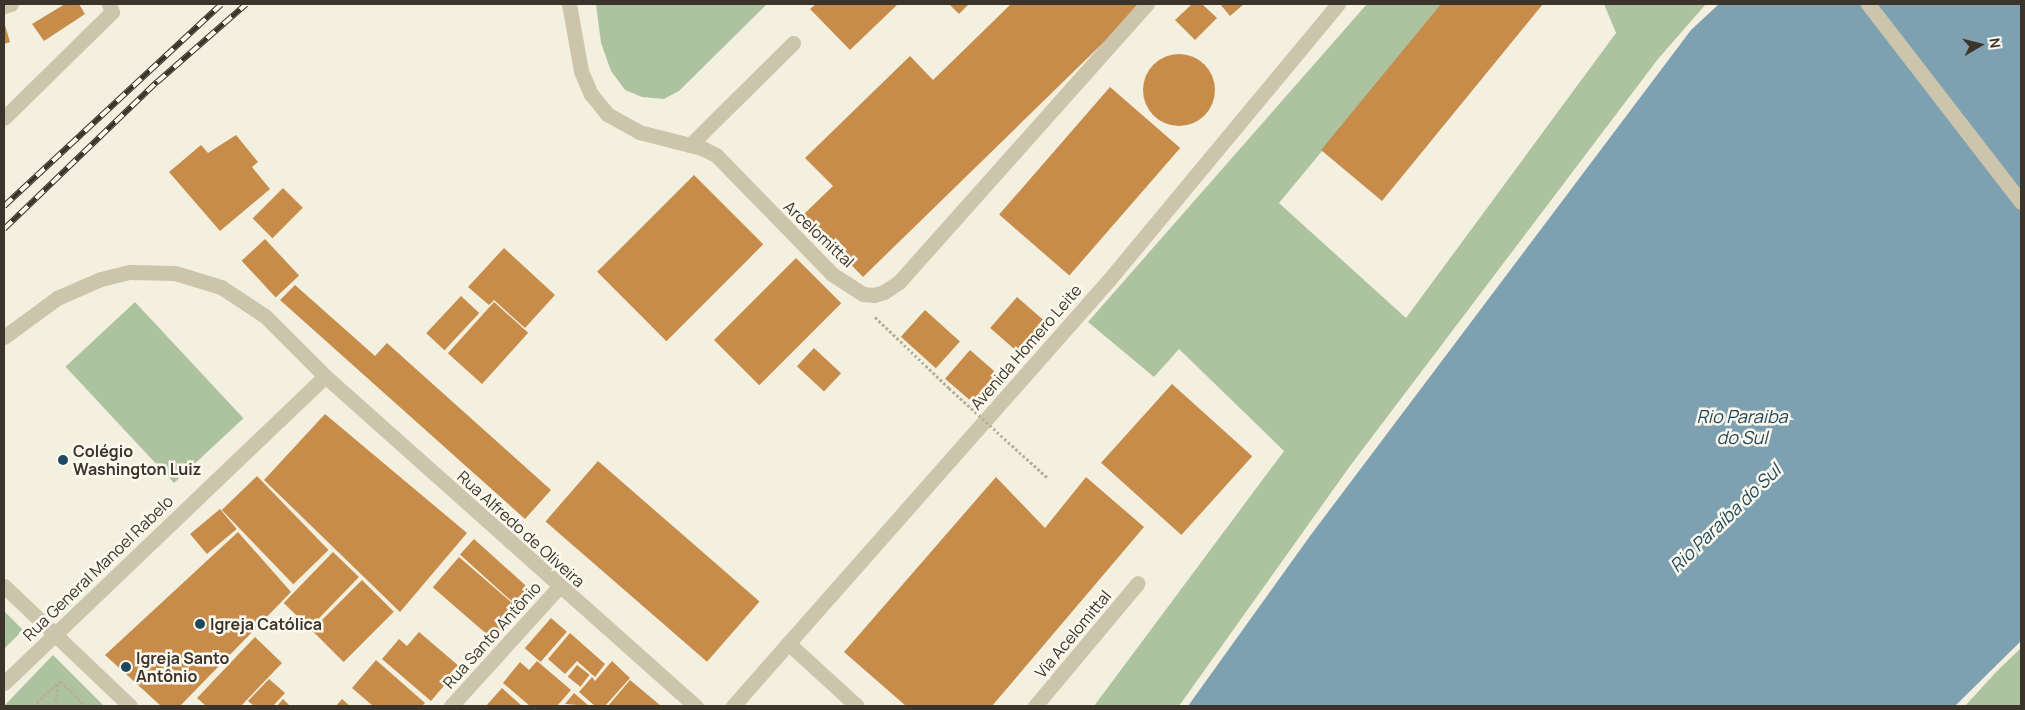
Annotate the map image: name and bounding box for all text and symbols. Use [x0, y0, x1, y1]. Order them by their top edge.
north arrow [1955, 20, 2005, 70]
text: N [1985, 37, 2005, 49]
street label: Arcelomittal [780, 197, 858, 271]
street label: Avenida Homero Leite [966, 281, 1086, 413]
water label: Rio Paraiba do Sul [1696, 406, 1788, 448]
place label: Colégio Washington Luiz [73, 441, 201, 479]
marker: Colégio Washington Luiz [57, 454, 69, 466]
water label: Rio Paraíba do Sul [1665, 460, 1785, 576]
street label: Rua Alfredo de Oliveira [453, 467, 589, 591]
street label: Rua General Manoel Rabelo [19, 491, 177, 645]
street label: Rua Santo Antônio [439, 578, 545, 692]
street label: Via Acelomittal [1031, 586, 1115, 682]
place label: Igreja Católica [210, 614, 322, 634]
marker: Igreja Católica [194, 618, 206, 630]
place label: Igreja Santo Antônio [136, 648, 229, 686]
marker: Igreja Santo Antônio [120, 661, 132, 673]

